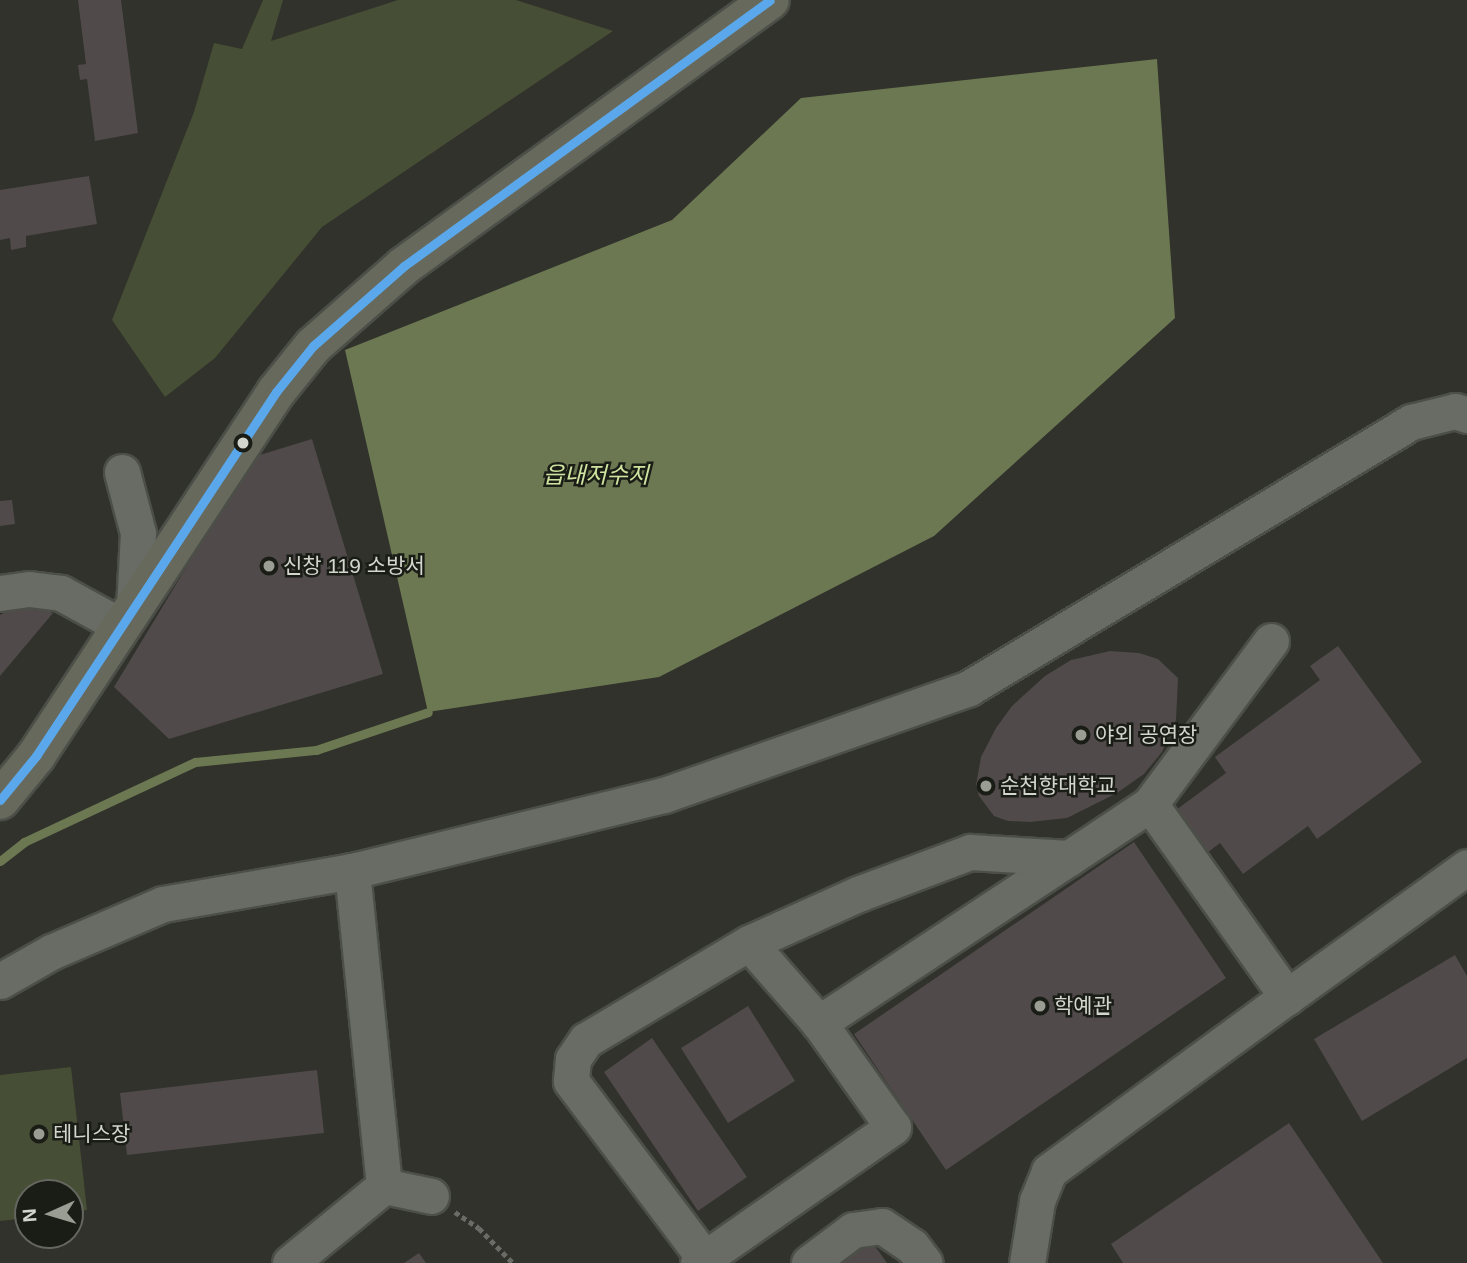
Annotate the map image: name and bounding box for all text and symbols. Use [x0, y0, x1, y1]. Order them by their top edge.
unlabelled marker [236, 436, 250, 450]
water label: 읍내저수지 [543, 461, 649, 489]
place label: 신창 119 소방서 [283, 553, 425, 579]
marker: 신창 119 소방서 [261, 558, 277, 574]
place label: 야외 공연장 [1095, 722, 1197, 748]
marker: 야외 공연장 [1073, 727, 1089, 743]
place label: 순천향대학교 [1000, 773, 1116, 799]
marker: 순천향대학교 [978, 778, 994, 794]
place label: 학예관 [1054, 993, 1112, 1019]
marker: 학예관 [1032, 998, 1048, 1014]
place label: 테니스장 [53, 1121, 130, 1147]
marker: 테니스장 [31, 1126, 47, 1142]
north arrow [14, 1179, 84, 1249]
text: N [19, 1208, 41, 1223]

